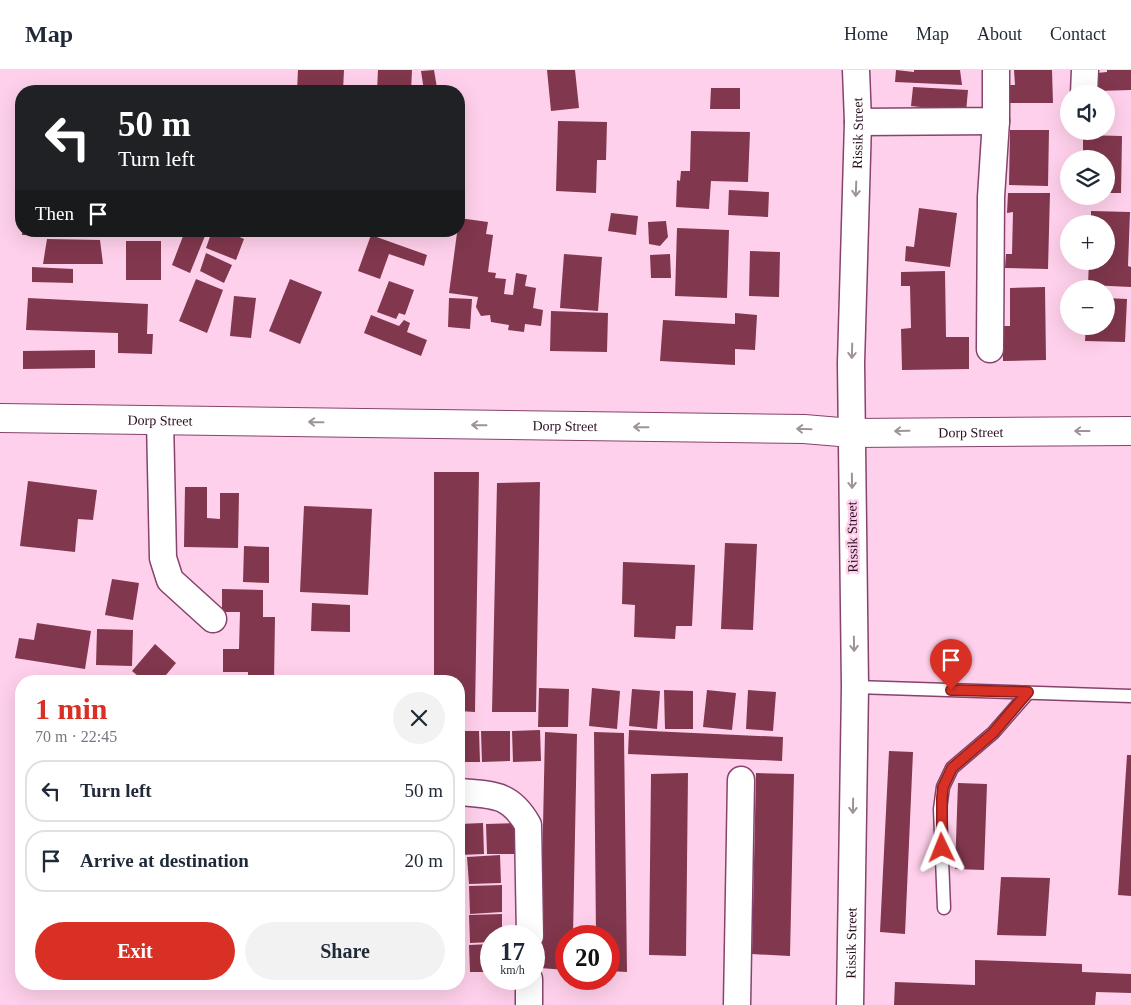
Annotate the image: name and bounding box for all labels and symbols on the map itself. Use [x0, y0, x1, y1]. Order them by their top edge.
street label: Rissik Street [850, 97, 866, 169]
one-way arrow [851, 180, 861, 196]
one-way arrow [847, 343, 856, 359]
street label: Dorp Street [127, 413, 193, 429]
one-way arrow [308, 417, 324, 427]
street label: Dorp Street [532, 418, 598, 434]
one-way arrow [471, 420, 487, 429]
one-way arrow [633, 422, 650, 432]
one-way arrow [796, 425, 812, 434]
street label: Dorp Street [938, 425, 1003, 440]
one-way arrow [895, 426, 911, 436]
one-way arrow [1075, 426, 1091, 436]
one-way arrow [847, 473, 856, 489]
street label: Rissik Street [844, 501, 861, 573]
one-way arrow [849, 635, 859, 651]
pin [930, 639, 972, 690]
one-way arrow [848, 798, 858, 814]
position arrow [915, 821, 967, 873]
street label: Rissik Street [843, 907, 860, 979]
speed limit sign: 20 [555, 925, 620, 990]

